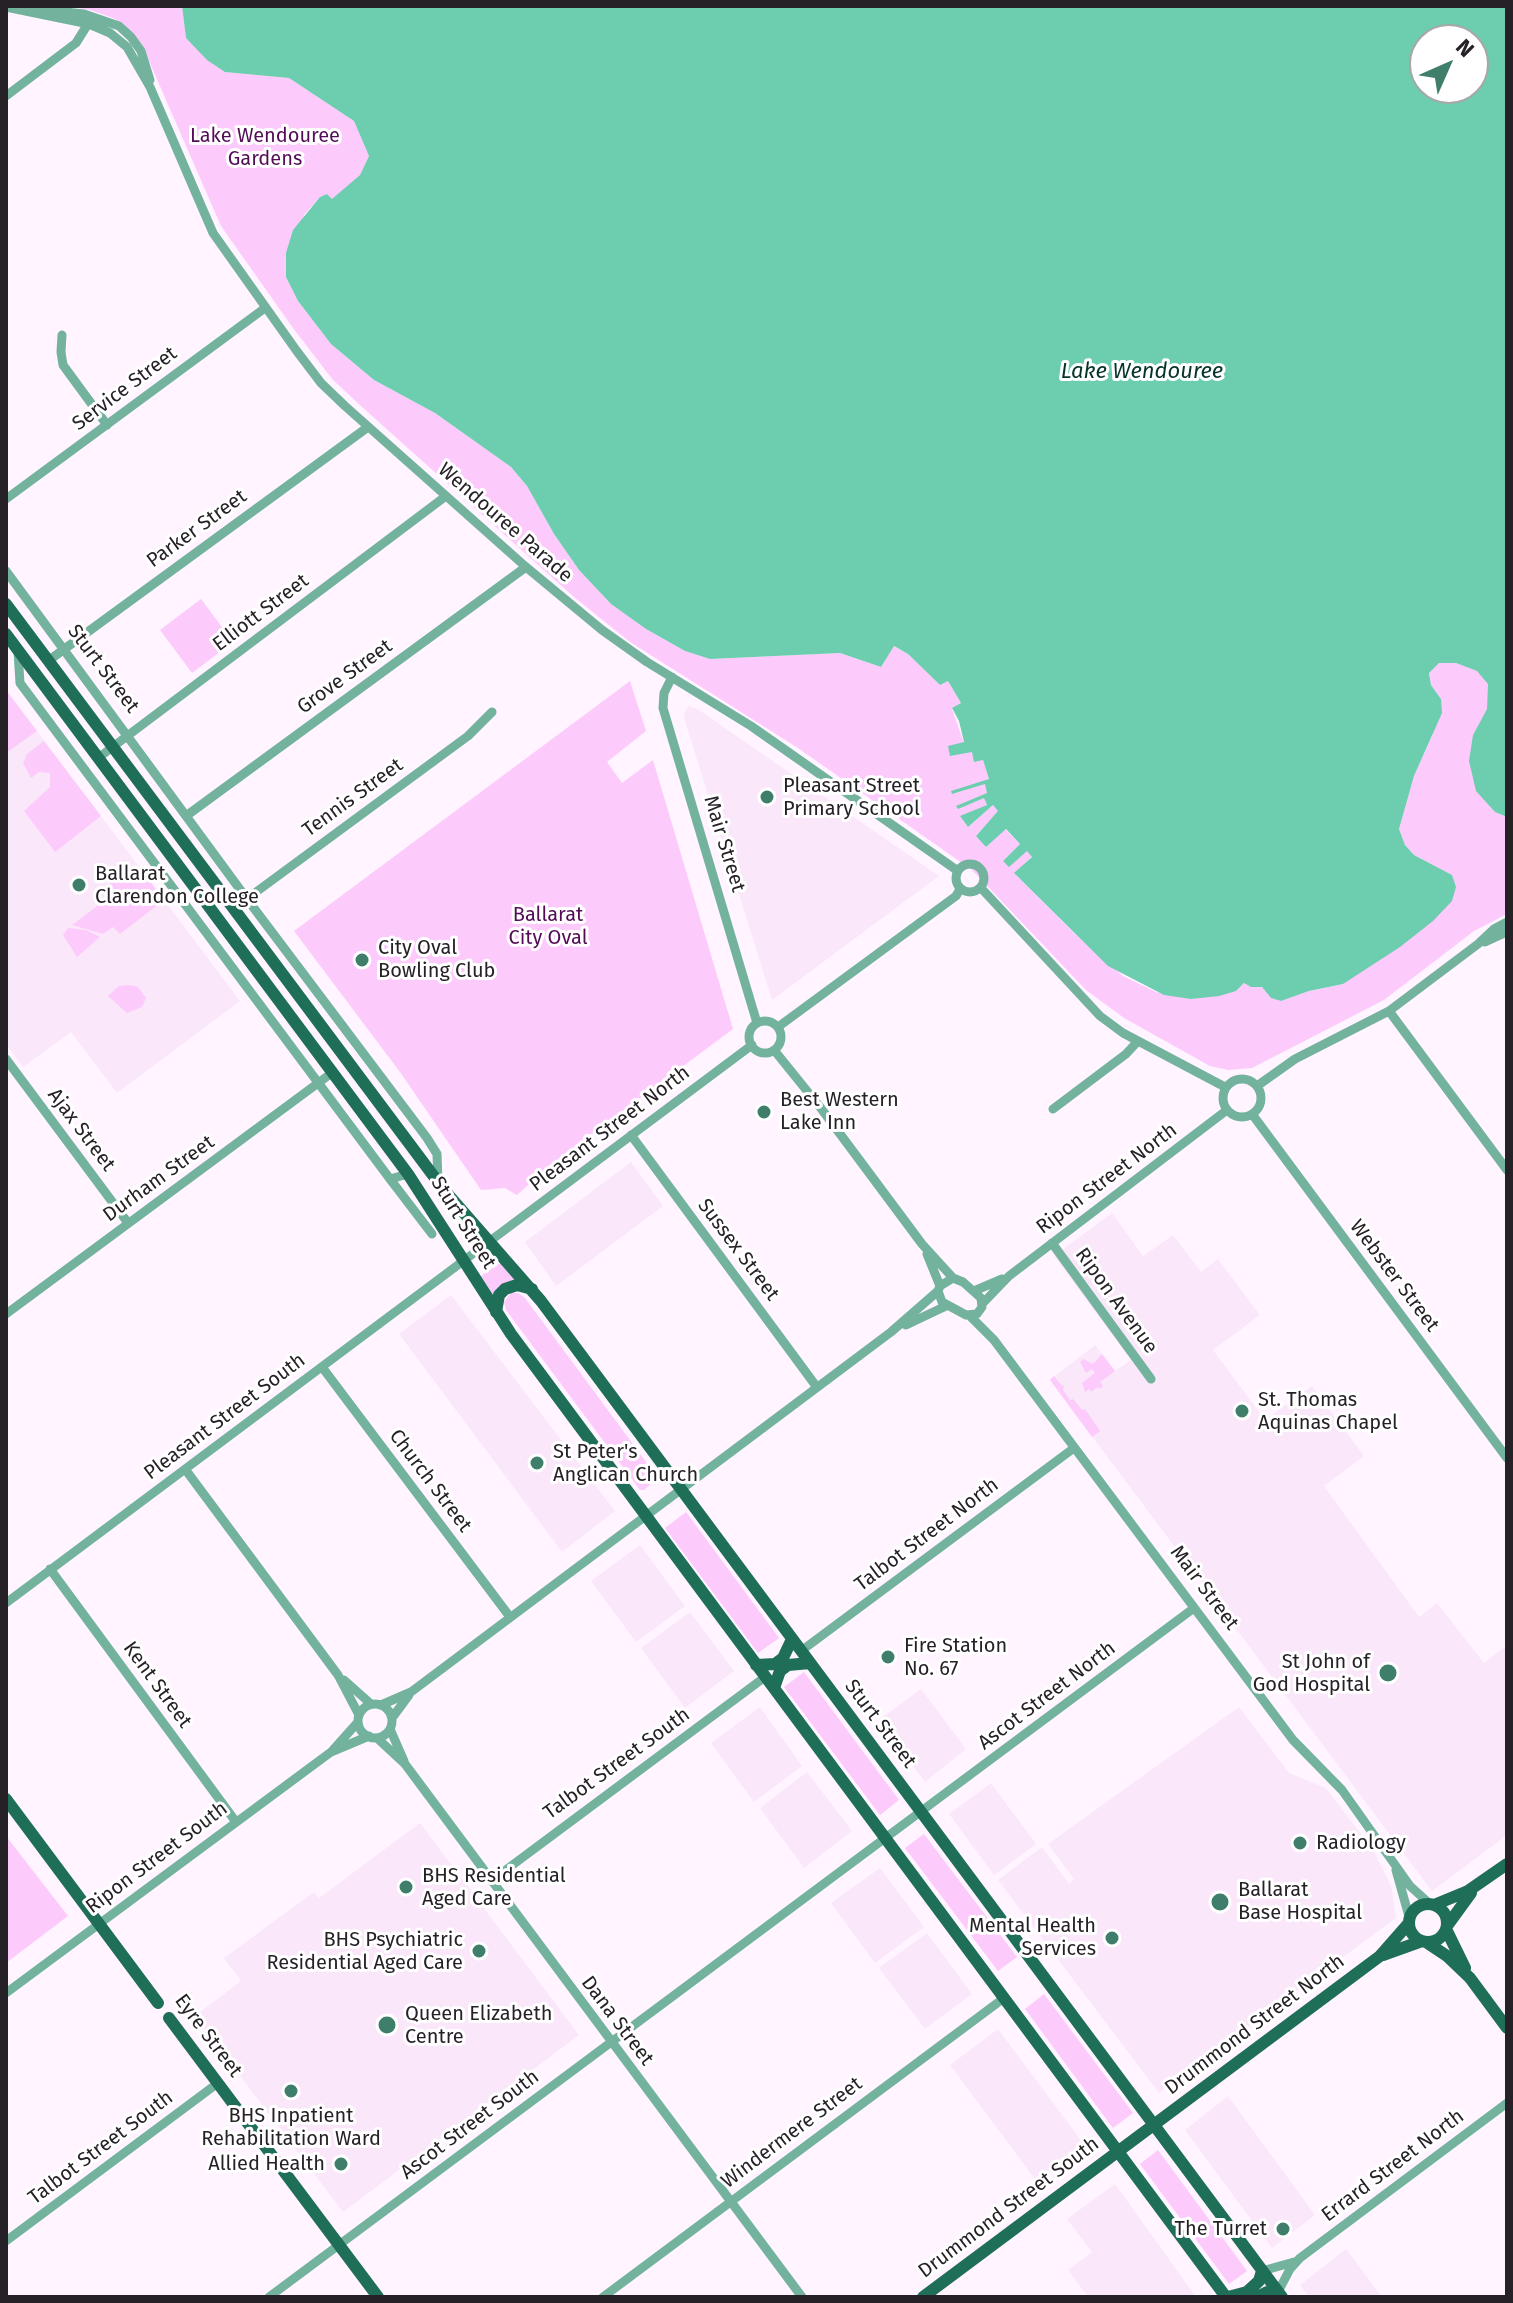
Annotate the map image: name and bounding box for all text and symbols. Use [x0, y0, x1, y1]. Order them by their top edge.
north arrow [1409, 24, 1489, 104]
text: N [1450, 33, 1480, 63]
park label: Lake Wendouree Gardens [190, 124, 340, 171]
street label: Service Street [68, 342, 182, 436]
water label: Lake Wendouree [1061, 359, 1223, 385]
street label: Wendouree Parade [433, 458, 577, 588]
street label: Parker Street [142, 485, 252, 573]
street label: Elliott Street [208, 569, 314, 657]
street label: Sturt Street [62, 620, 144, 718]
street label: Grove Street [293, 635, 397, 719]
street label: Tennis Street [298, 754, 408, 842]
place label: Pleasant Street Primary School [783, 774, 920, 821]
marker: Pleasant Street Primary School [758, 788, 776, 806]
street label: Mair Street [698, 793, 750, 895]
place label: Ballarat Clarendon College [95, 862, 259, 909]
marker: Ballarat Clarendon College [70, 876, 88, 894]
park label: Ballarat City Oval [509, 903, 587, 950]
place label: City Oval Bowling Club [378, 936, 495, 983]
marker: City Oval Bowling Club [353, 951, 371, 969]
street label: Pleasant Street North [525, 1061, 695, 1197]
street label: Ajax Street [42, 1084, 120, 1176]
place label: Best Western Lake Inn [780, 1088, 899, 1135]
marker: Best Western Lake Inn [755, 1103, 773, 1121]
street label: Ripon Street North [1032, 1118, 1182, 1240]
street label: Durham Street [99, 1131, 219, 1227]
street label: Sturt Street [425, 1172, 501, 1274]
street label: Sussex Street [692, 1194, 784, 1306]
street label: Webster Street [1344, 1215, 1444, 1337]
street label: Ripon Avenue [1070, 1244, 1162, 1358]
street label: Pleasant Street South [140, 1349, 310, 1485]
place label: St. Thomas Aquinas Chapel [1258, 1388, 1398, 1435]
marker: St. Thomas Aquinas Chapel [1233, 1402, 1251, 1420]
street label: Church Street [384, 1425, 476, 1537]
place label: St Peter's Anglican Church [553, 1440, 698, 1487]
marker: St Peter's Anglican Church [528, 1454, 546, 1472]
street label: Talbot Street North [850, 1473, 1004, 1597]
street label: Mair Street [1165, 1541, 1243, 1635]
place label: Fire Station No. 67 [904, 1634, 1007, 1681]
street label: Kent Street [118, 1637, 196, 1733]
street label: Ascot Street North [974, 1637, 1120, 1755]
marker: Fire Station No. 67 [879, 1648, 897, 1666]
place label: St John of God Hospital [1253, 1650, 1370, 1697]
marker: St John of God Hospital [1377, 1662, 1399, 1684]
street label: Sturt Street [839, 1675, 921, 1773]
street label: Talbot Street South [539, 1703, 695, 1825]
street label: Ripon Street South [81, 1797, 233, 1919]
place label: Radiology [1316, 1831, 1406, 1855]
marker: Radiology [1291, 1834, 1309, 1852]
place label: BHS Residential Aged Care [422, 1864, 566, 1911]
marker: BHS Residential Aged Care [397, 1878, 415, 1896]
place label: Ballarat Base Hospital [1238, 1878, 1362, 1925]
marker: Ballarat Base Hospital [1209, 1891, 1231, 1913]
place label: Mental Health Services [969, 1914, 1096, 1961]
place label: BHS Psychiatric Residential Aged Care [266, 1928, 463, 1975]
marker: Mental Health Services [1103, 1929, 1121, 1947]
marker: BHS Psychiatric Residential Aged Care [470, 1942, 488, 1960]
street label: Drummond Street North [1160, 1950, 1350, 2100]
street label: Dana Street [576, 1972, 658, 2070]
street label: Eyre Street [169, 1990, 247, 2082]
place label: Queen Elizabeth Centre [405, 2002, 552, 2049]
marker: Queen Elizabeth Centre [376, 2014, 398, 2036]
street label: Ascot Street South [396, 2065, 544, 2185]
street label: Windermere Street [717, 2072, 867, 2194]
marker: BHS Inpatient Rehabilitation Ward [282, 2082, 300, 2100]
street label: Talbot Street South [24, 2086, 178, 2210]
place label: BHS Inpatient Rehabilitation Ward [201, 2104, 381, 2151]
street label: Errard Street North [1317, 2105, 1469, 2227]
street label: Drummond Street South [914, 2132, 1104, 2284]
place label: Allied Health [208, 2152, 325, 2176]
marker: Allied Health [332, 2155, 350, 2173]
place label: The Turret [1175, 2217, 1267, 2241]
marker: The Turret [1274, 2220, 1292, 2238]

